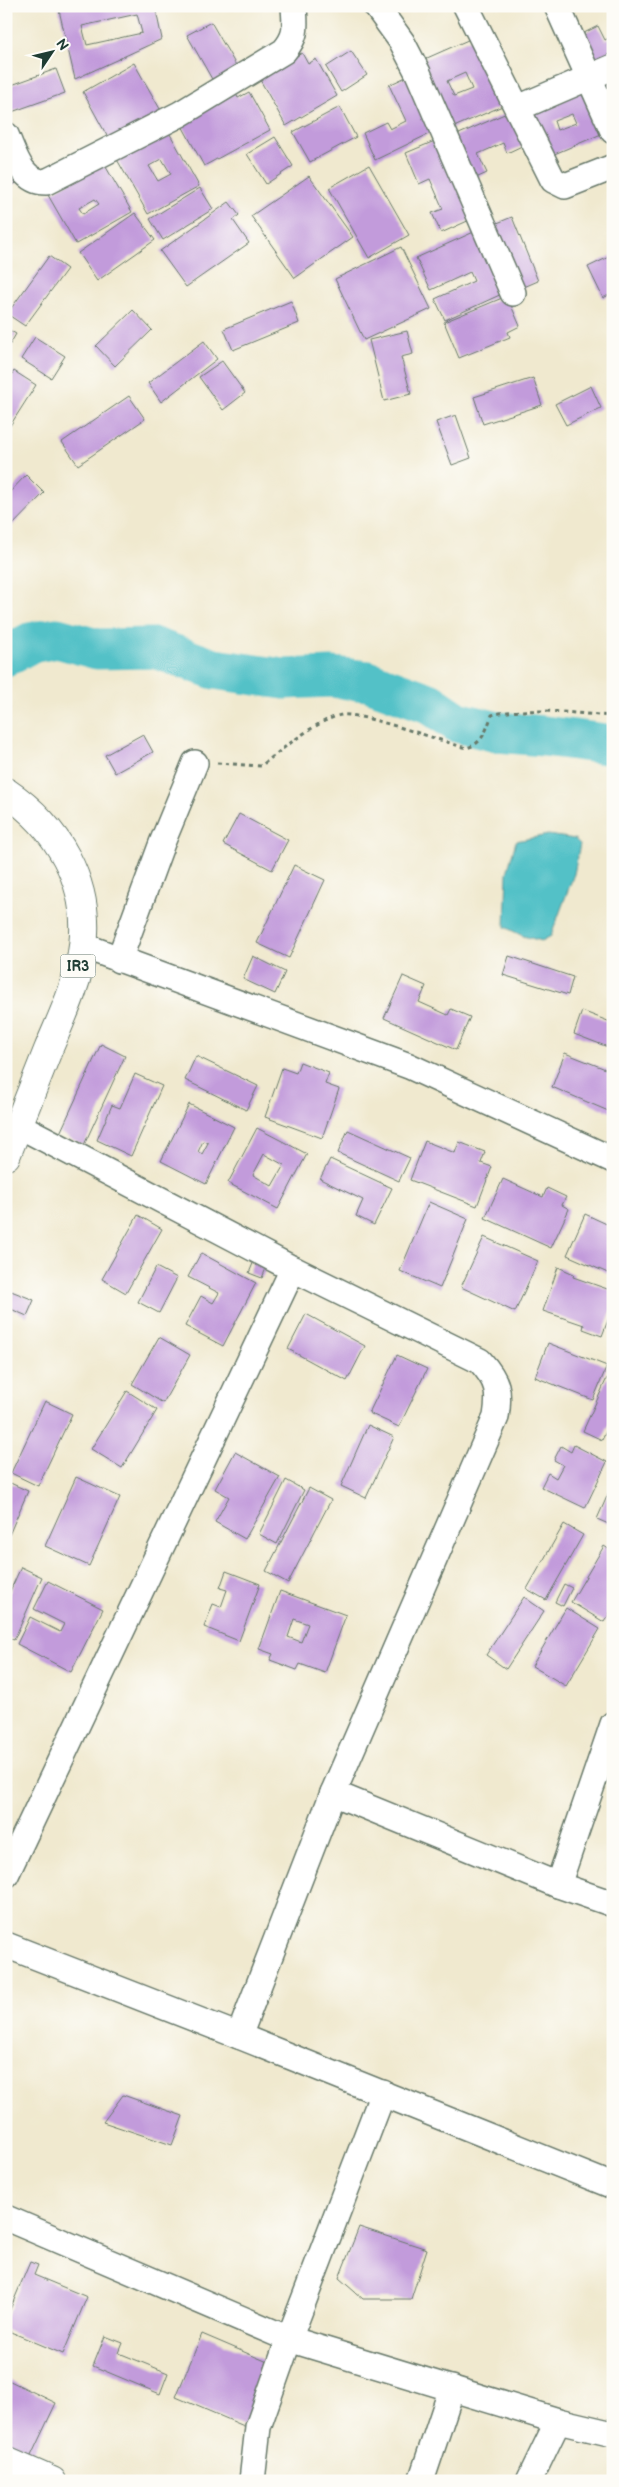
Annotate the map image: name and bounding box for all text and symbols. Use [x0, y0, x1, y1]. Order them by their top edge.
north arrow [28, 28, 78, 78]
text: N [52, 36, 72, 54]
road number: IR3 [60, 954, 96, 978]

